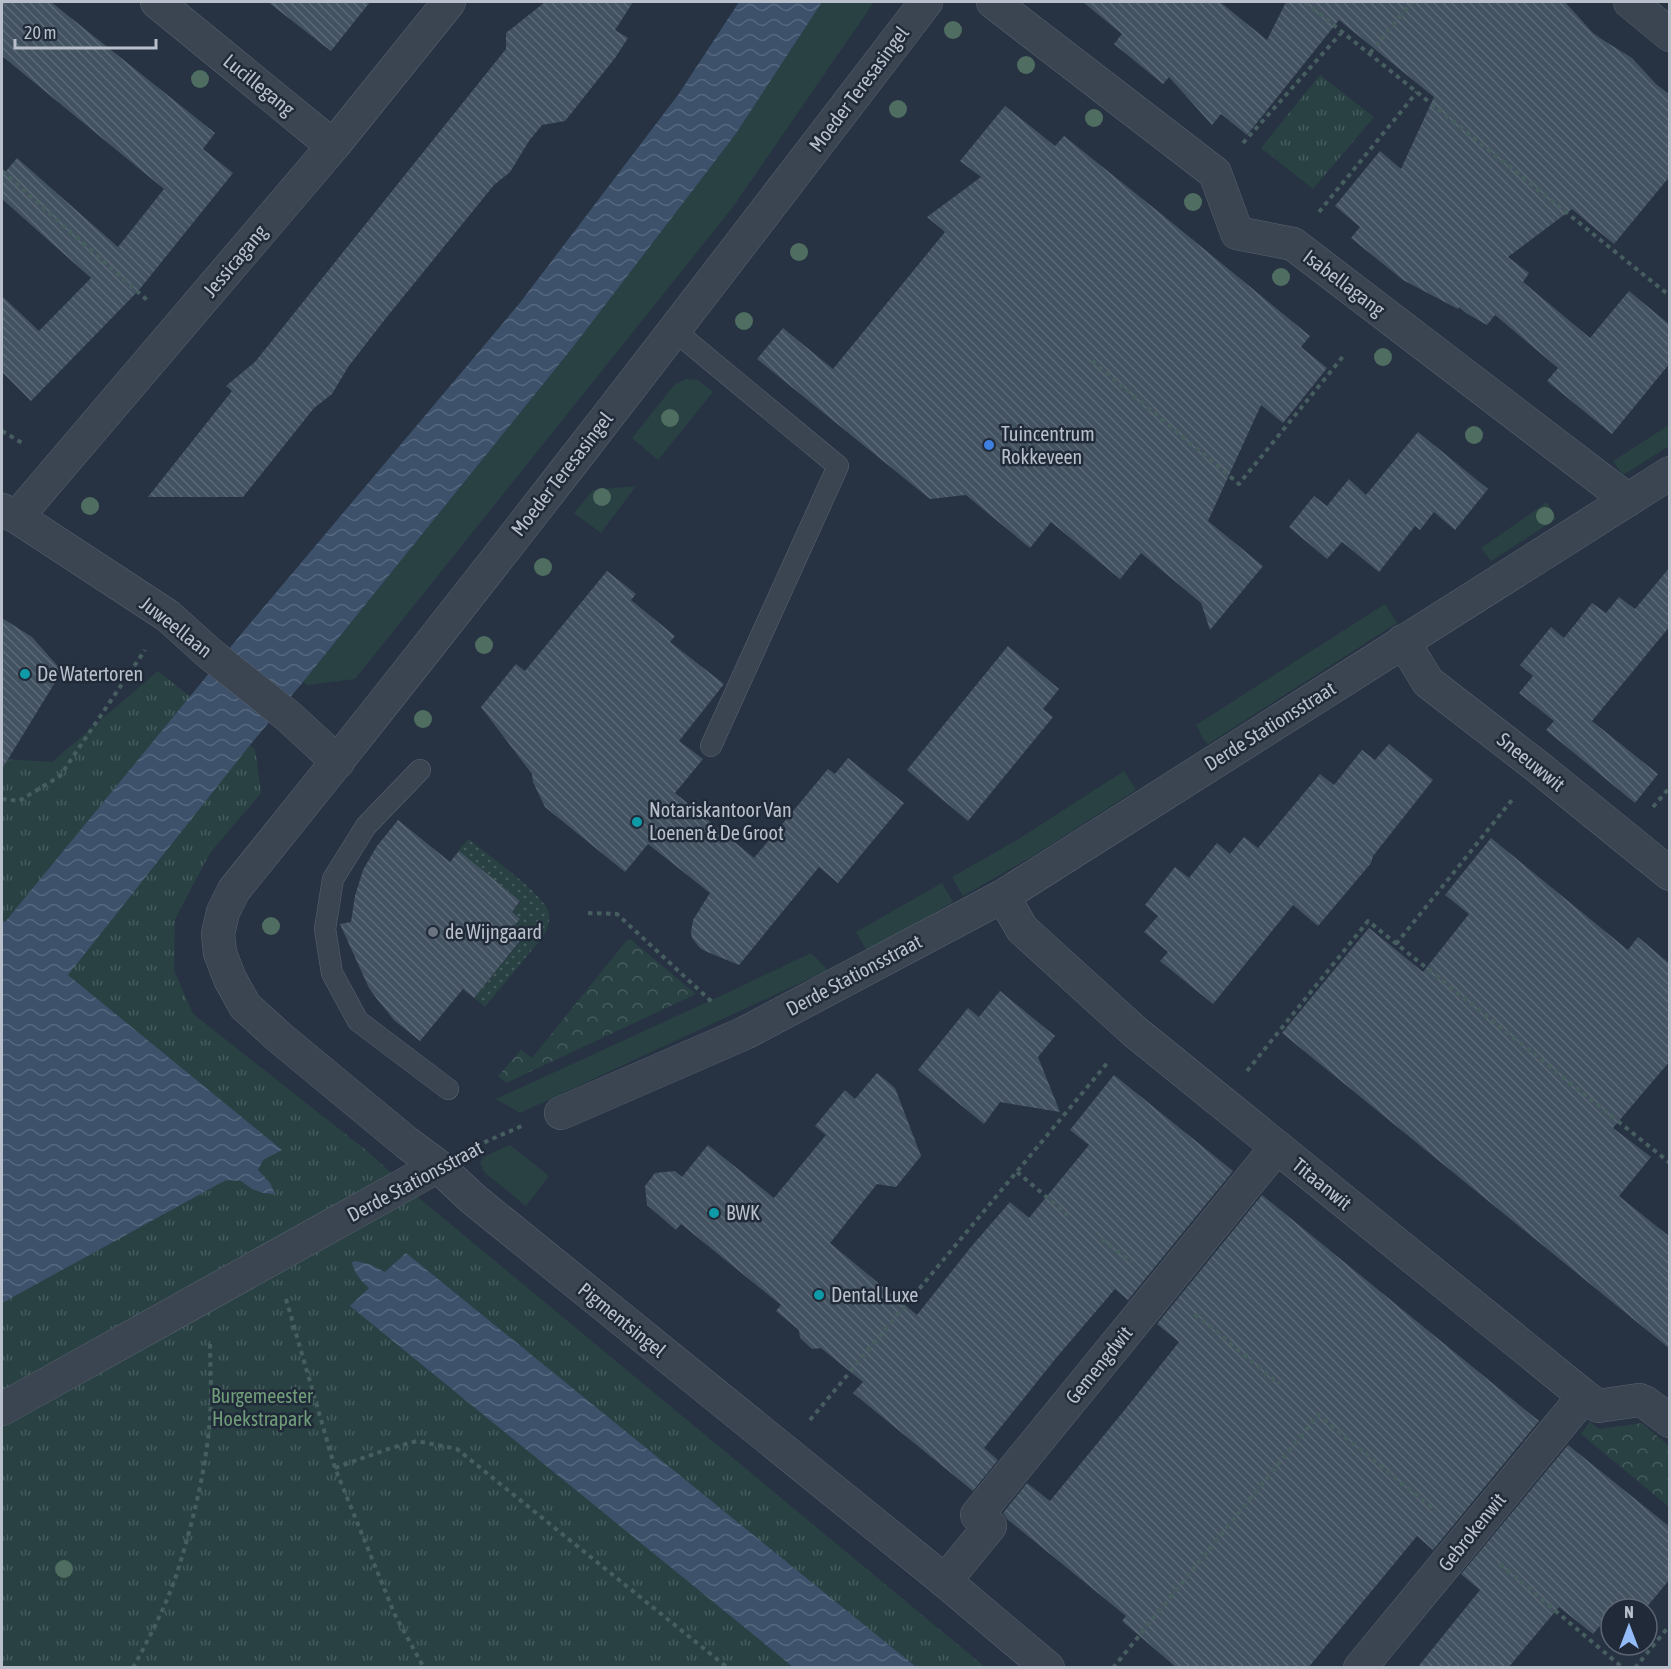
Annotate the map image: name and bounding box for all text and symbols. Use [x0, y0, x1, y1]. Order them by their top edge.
scale bar [15, 12, 156, 50]
street label: Moeder Teresasingel [804, 21, 914, 156]
text: 20 m [24, 22, 56, 43]
street label: Lucillegang [219, 49, 300, 120]
street label: Jessicagang [198, 220, 272, 301]
street label: Isabellagang [1299, 245, 1390, 321]
street label: Moeder Teresasingel [506, 407, 618, 540]
place label: Tuincentrum Rokkeveen [1001, 422, 1095, 468]
marker: Tuincentrum Rokkeveen [982, 438, 996, 452]
street label: Juweellaan [136, 591, 217, 662]
place label: De Watertoren [37, 662, 143, 685]
marker: De Watertoren [18, 667, 32, 681]
street label: Derde Stationsstraat [1200, 676, 1340, 775]
street label: Sneeuwwit [1493, 727, 1570, 796]
place label: Notariskantoor Van Loenen & De Groot [649, 798, 792, 844]
marker: Notariskantoor Van Loenen & De Groot [630, 815, 644, 829]
place label: de Wijngaard [445, 920, 542, 943]
marker: de Wijngaard [426, 925, 440, 939]
street label: Derde Stationsstraat [782, 929, 926, 1020]
street label: Derde Stationsstraat [343, 1135, 487, 1226]
street label: Titaanwit [1288, 1153, 1357, 1215]
place label: BWK [726, 1201, 760, 1224]
marker: BWK [707, 1206, 721, 1220]
street label: Pigmentsingel [574, 1277, 671, 1362]
place label: Dental Luxe [831, 1283, 918, 1306]
marker: Dental Luxe [812, 1288, 826, 1302]
street label: Gemengdwit [1060, 1321, 1137, 1408]
park label: Burgemeester Hoekstrapark [211, 1384, 314, 1430]
street label: Gebrokenwit [1433, 1488, 1510, 1575]
north arrow [1599, 1597, 1659, 1657]
text: N [1624, 1603, 1634, 1621]

